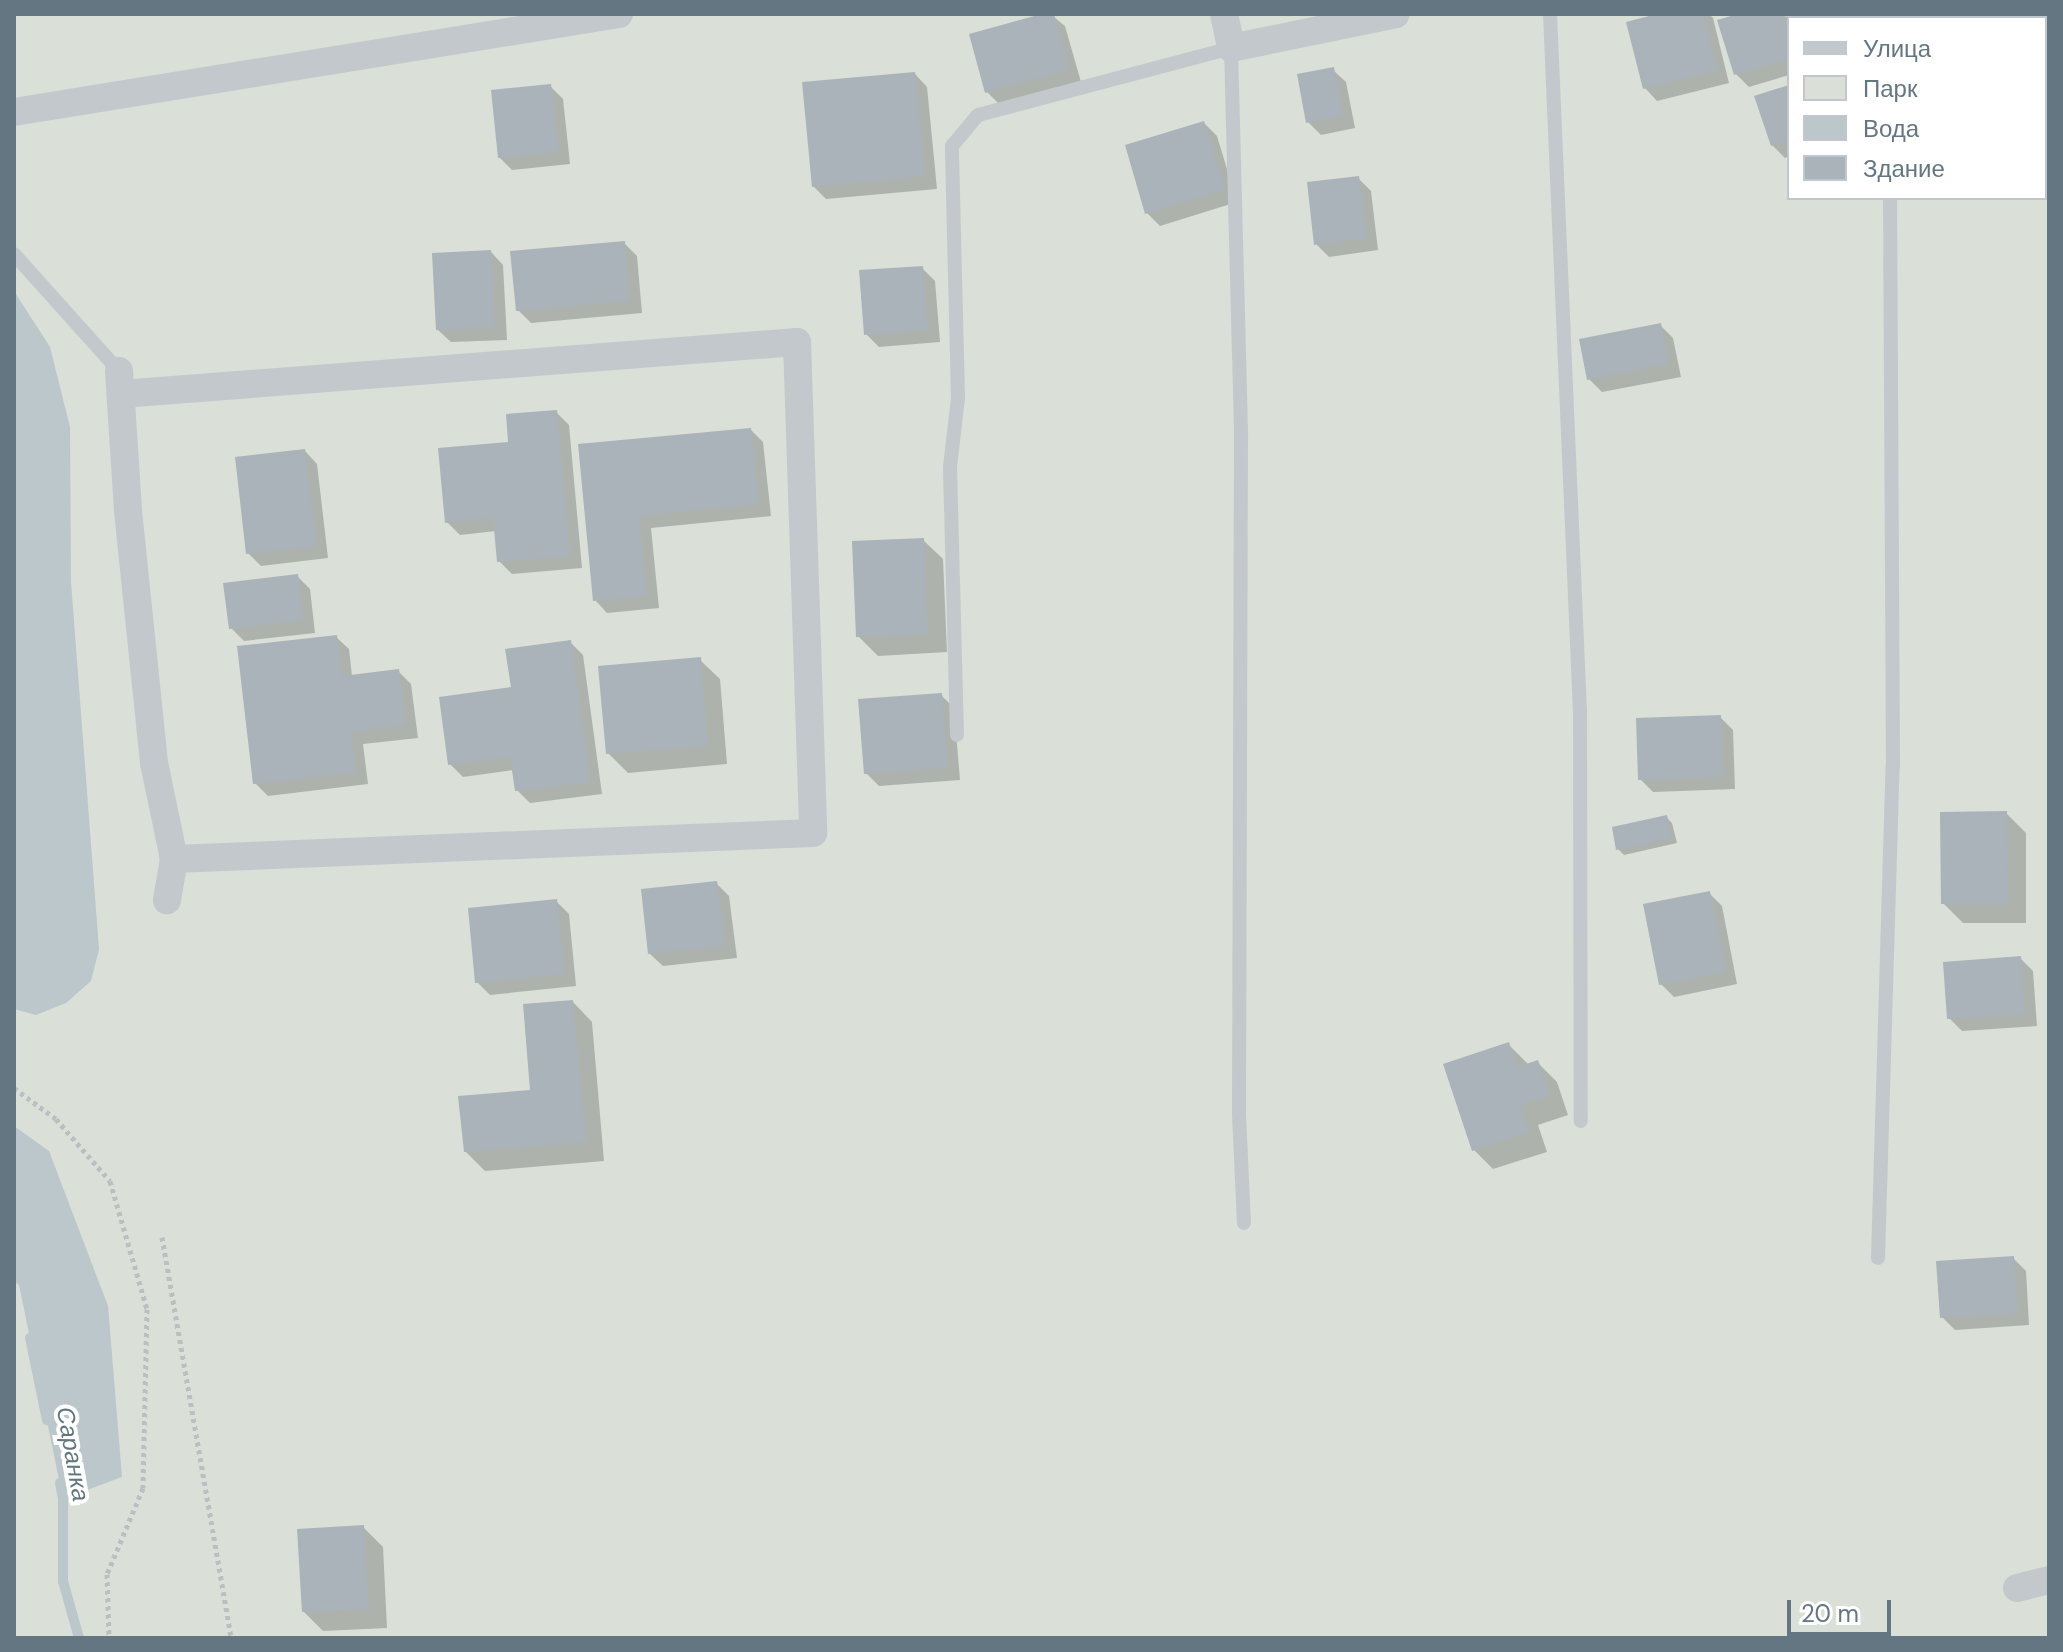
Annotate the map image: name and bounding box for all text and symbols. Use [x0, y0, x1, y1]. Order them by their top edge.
legend [1787, 16, 2047, 200]
text: Улица [1863, 33, 1931, 64]
text: Парк [1863, 73, 1917, 104]
text: Вода [1863, 113, 1919, 144]
text: Здание [1863, 153, 1945, 184]
water label: Саранка [51, 1404, 95, 1504]
scale bar [1791, 1584, 1895, 1634]
text: 20 m [1801, 1598, 1859, 1629]

